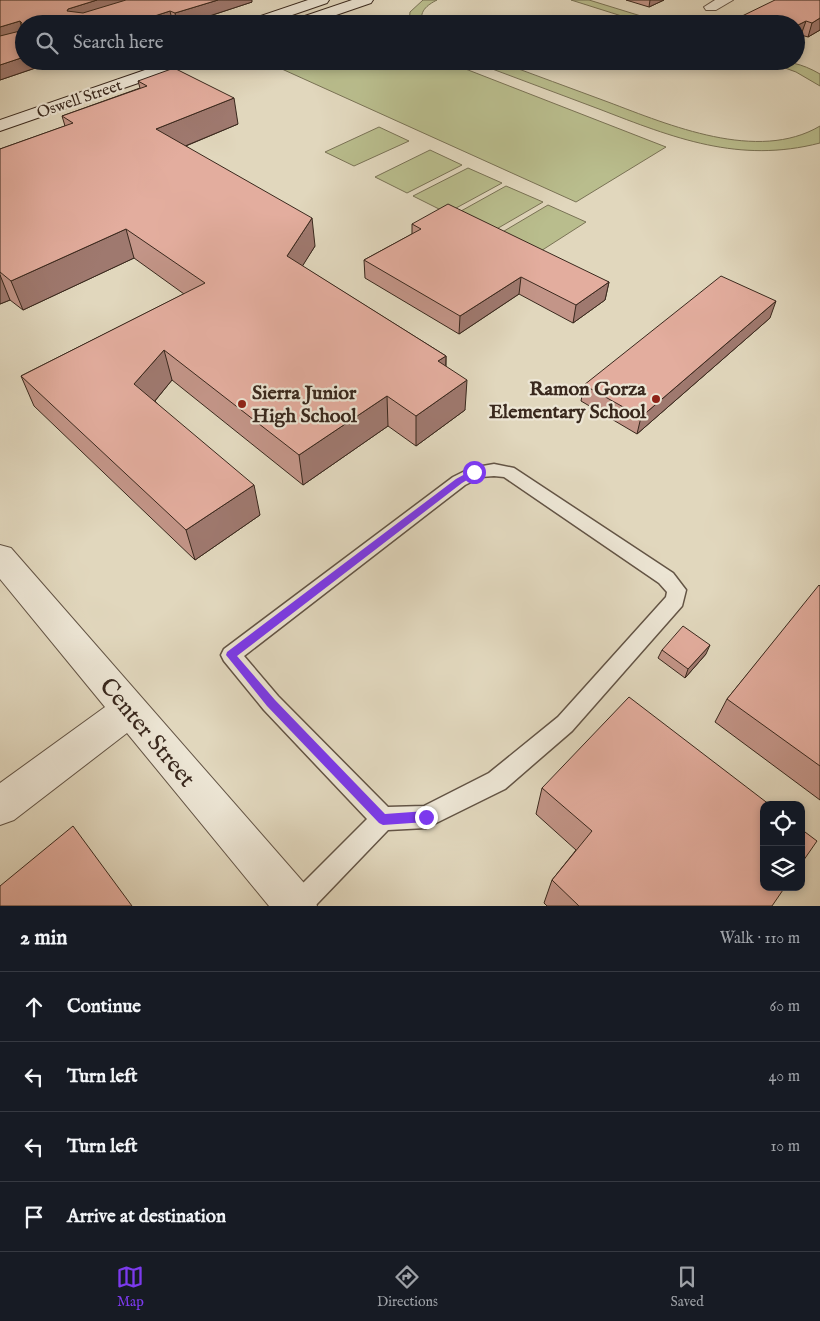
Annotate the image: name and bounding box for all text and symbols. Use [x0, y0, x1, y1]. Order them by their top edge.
search box [15, 15, 805, 70]
icon: search [33, 29, 61, 57]
text: Search here [73, 31, 164, 55]
street label: Oswell Street [34, 76, 125, 124]
place label: Ramon Gorza Elementary School [489, 377, 647, 425]
place label: Sierra Junior High School [252, 381, 357, 429]
marker: Ramon Gorza Elementary School [650, 393, 662, 405]
marker: Sierra Junior High School [236, 398, 248, 410]
route start [463, 461, 486, 484]
street label: Center Street [92, 672, 202, 794]
map controls [760, 801, 805, 891]
button: locate [760, 801, 805, 846]
route end [415, 806, 438, 829]
button: layers [760, 846, 805, 891]
text: 2 min [20, 925, 67, 952]
text: Walk · 110 m [720, 929, 800, 949]
icon: ahead [20, 993, 48, 1021]
text: Continue [67, 995, 141, 1019]
text: 60 m [770, 997, 800, 1017]
icon: left [20, 1063, 48, 1091]
text: Turn left [67, 1065, 138, 1089]
text: 40 m [768, 1067, 800, 1087]
icon: left [20, 1133, 48, 1161]
text: Turn left [67, 1135, 138, 1159]
text: 10 m [770, 1137, 800, 1157]
icon: arrive [20, 1203, 48, 1231]
text: Arrive at destination [67, 1205, 226, 1229]
tab: Map [116, 1263, 144, 1311]
tab: Directions [377, 1263, 438, 1311]
tab: Saved [671, 1263, 704, 1311]

